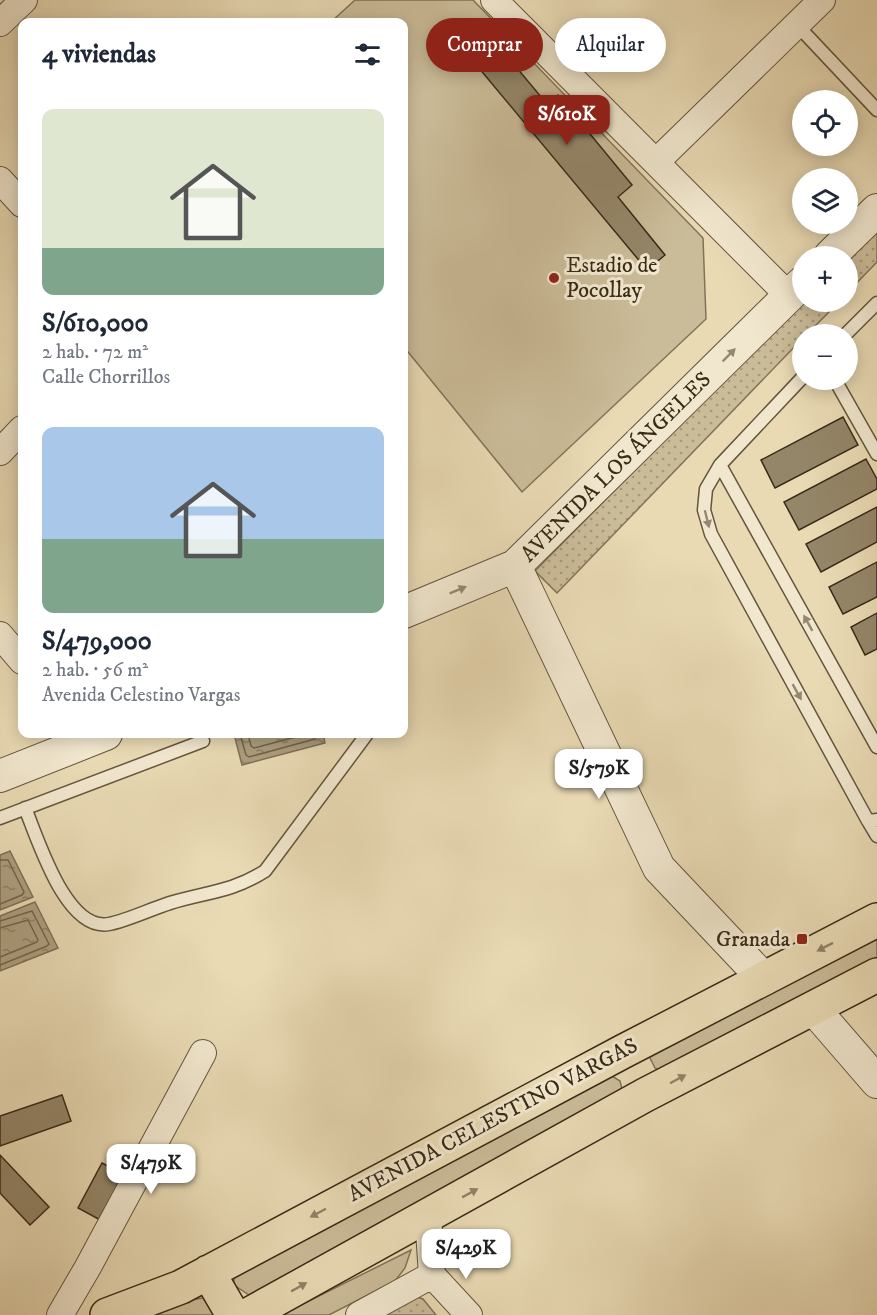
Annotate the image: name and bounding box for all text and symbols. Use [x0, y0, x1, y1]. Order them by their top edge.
chip: Comprar [426, 18, 543, 72]
chip: Alquilar [555, 18, 666, 72]
text: 4 viviendas [42, 38, 156, 71]
icon: filters [351, 38, 384, 71]
map controls [792, 90, 858, 390]
button: locate [792, 90, 858, 156]
pin: S/610K [518, 95, 616, 146]
text: S/610K [538, 102, 596, 127]
icon: home [159, 148, 267, 256]
button: layers [792, 168, 858, 234]
button: + [792, 246, 858, 312]
place label: Estadio de Pocollay [566, 252, 657, 304]
marker: Estadio de Pocollay [547, 271, 561, 285]
text: S/610,000 [42, 307, 149, 340]
button: − [792, 324, 858, 390]
text: 2 hab. · 72 m² [42, 340, 148, 365]
one-way arrow [722, 349, 736, 363]
text: Calle Chorrillos [42, 365, 170, 390]
street label: AVENIDA LOS ÁNGELES [514, 365, 717, 568]
icon: home [159, 466, 267, 574]
one-way arrow [702, 510, 712, 528]
one-way arrow [449, 585, 467, 595]
one-way arrow [803, 614, 813, 631]
text: S/479,000 [42, 625, 152, 658]
text: 2 hab. · 56 m² [42, 658, 148, 683]
text: Avenida Celestino Vargas [42, 683, 240, 708]
one-way arrow [792, 684, 802, 701]
pin: S/579K [550, 749, 648, 800]
text: S/579K [569, 756, 629, 781]
place label: Granada [716, 926, 791, 953]
marker: Granada [795, 932, 809, 946]
one-way arrow [816, 942, 833, 952]
street label: AVENIDA CELESTINO VARGAS [343, 1032, 643, 1208]
one-way arrow [669, 1074, 686, 1083]
pin: S/479K [102, 1144, 200, 1195]
text: S/479K [121, 1151, 181, 1176]
one-way arrow [462, 1188, 479, 1198]
one-way arrow [309, 1209, 326, 1218]
pin: S/429K [417, 1229, 515, 1280]
text: S/429K [436, 1236, 496, 1261]
one-way arrow [291, 1282, 308, 1292]

